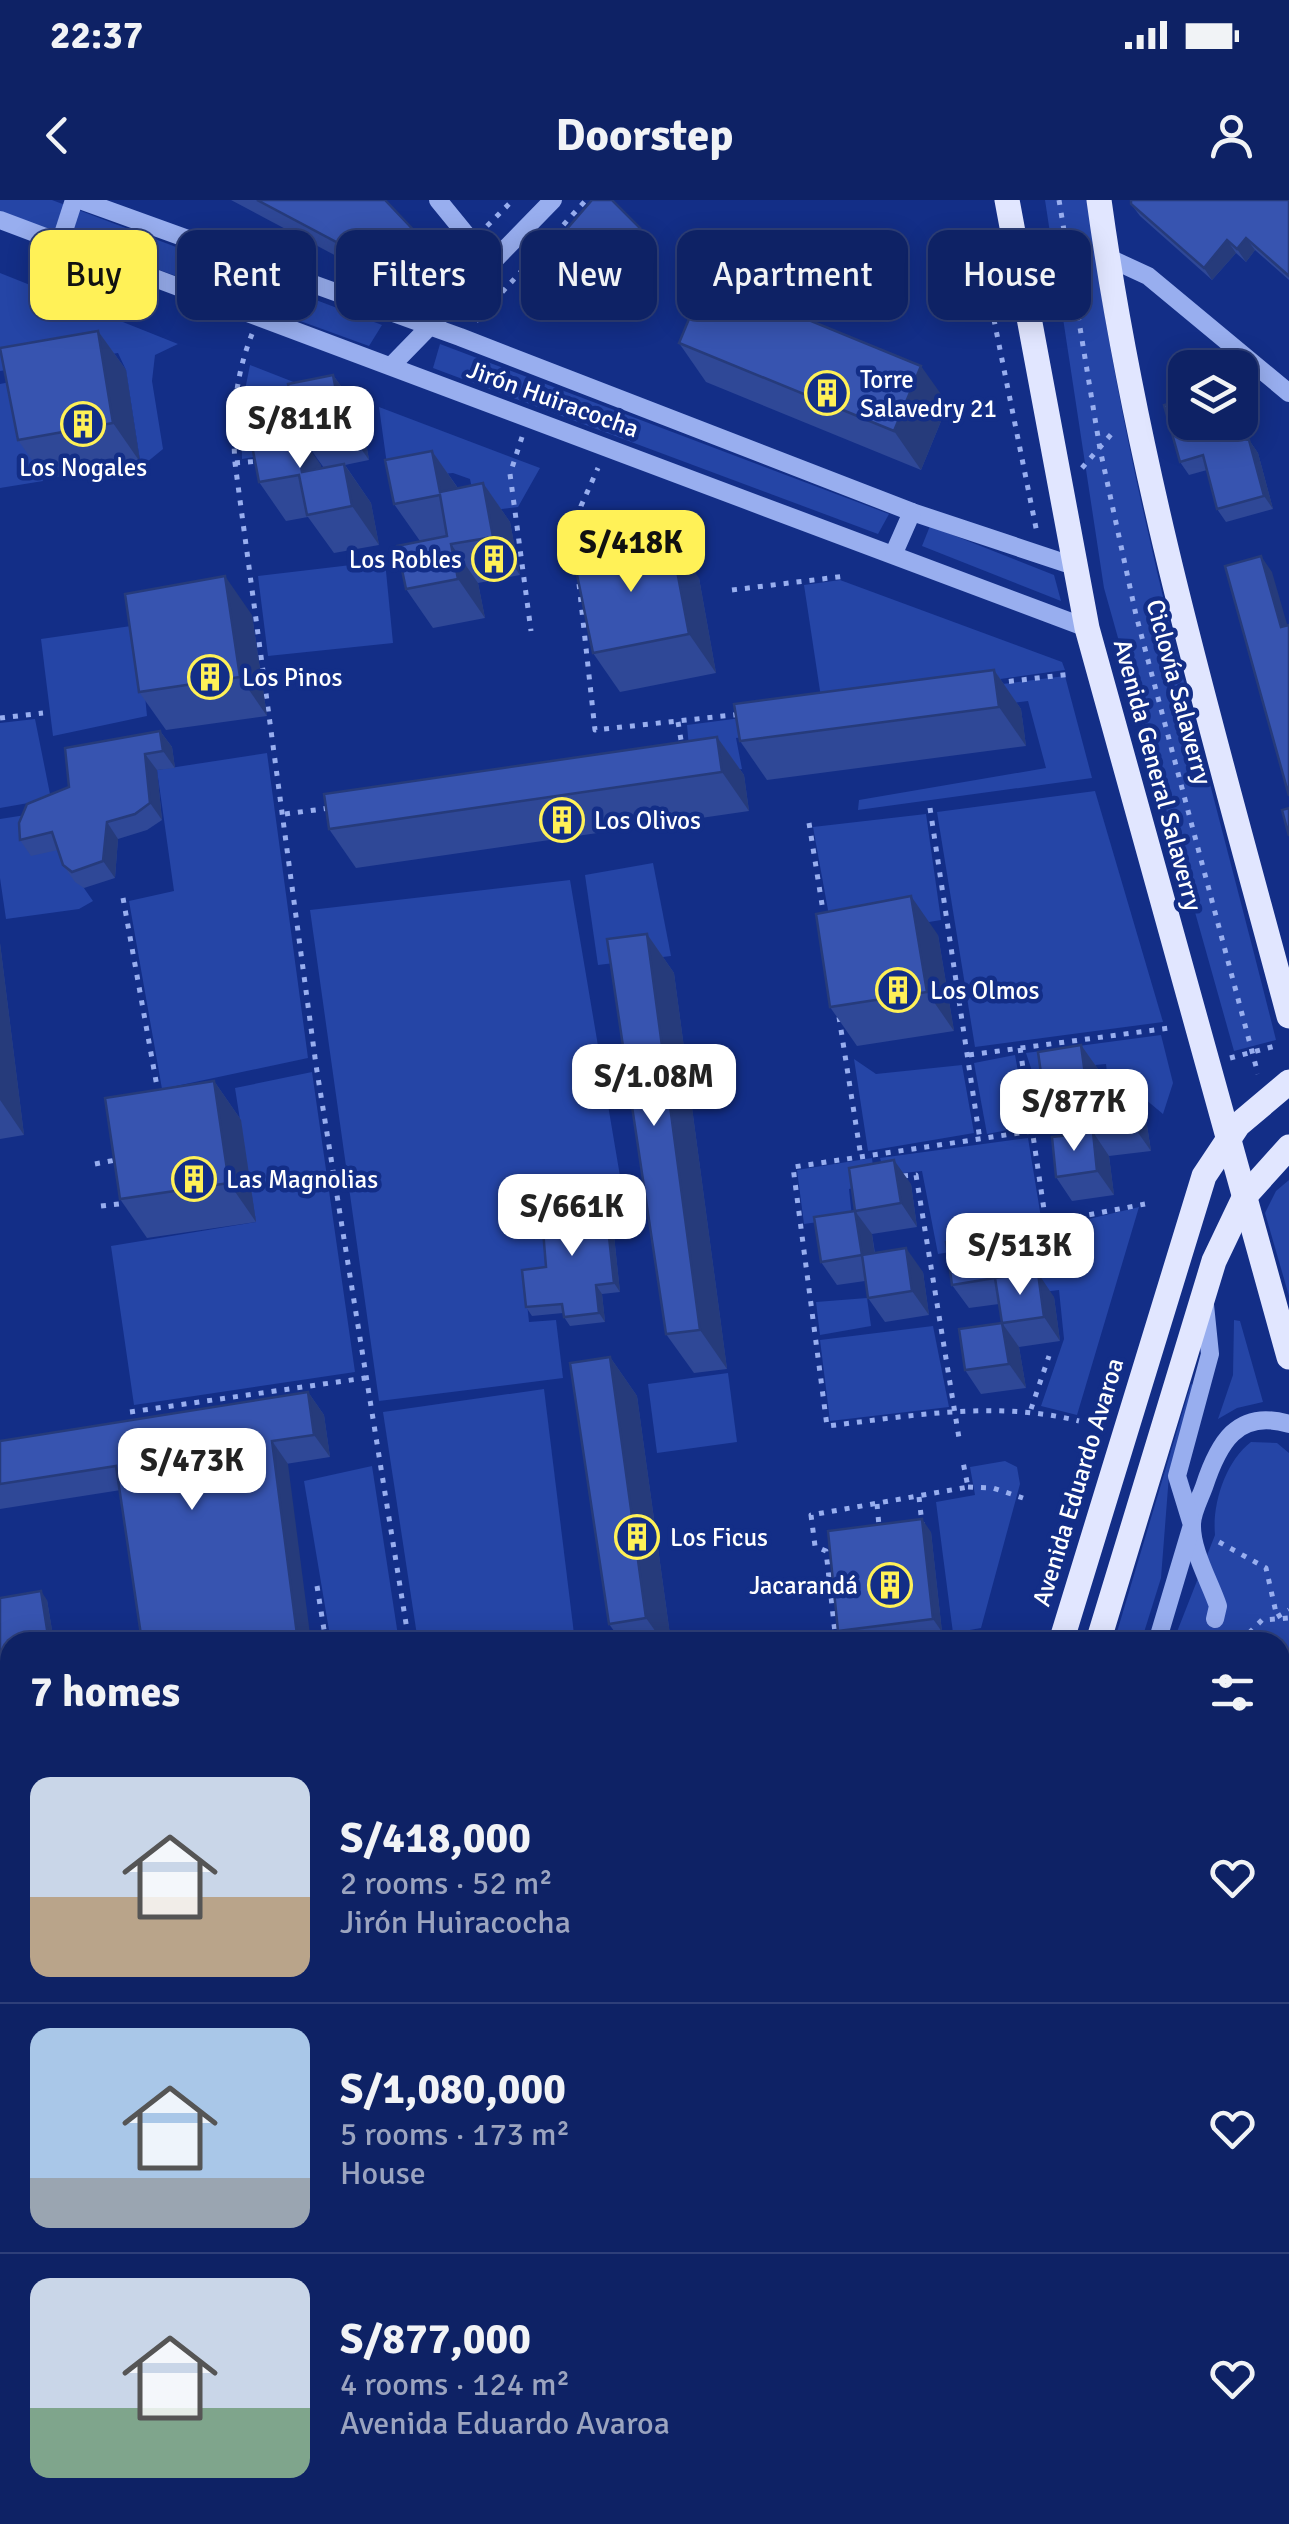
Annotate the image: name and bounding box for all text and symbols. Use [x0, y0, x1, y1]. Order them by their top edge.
text: 22:37 [50, 12, 143, 59]
icon: back [30, 108, 85, 163]
text: Doorstep [556, 108, 733, 163]
icon: person [1204, 108, 1259, 163]
chip: Buy [30, 230, 157, 320]
chip: Rent [177, 230, 316, 320]
chip: Filters [336, 230, 501, 320]
chip: New [521, 230, 657, 320]
chip: Apartment [677, 230, 908, 320]
chip: House [928, 230, 1091, 320]
map controls [1168, 350, 1258, 440]
button: layers [1168, 350, 1258, 440]
street label: Jirón Huiracocha [463, 354, 643, 444]
place label: Torre Salavedry 21 [860, 364, 997, 424]
building icon: Torre Salavedry 21 [804, 370, 850, 416]
pin: S/811K [219, 386, 381, 471]
text: S/811K [248, 399, 352, 438]
building icon: Los Nogales [60, 401, 106, 447]
place label: Los Nogales [19, 452, 147, 483]
pin: S/418K [550, 510, 712, 595]
text: S/418K [579, 523, 683, 562]
building icon: Los Robles [471, 536, 517, 582]
place label: Los Robles [349, 544, 462, 575]
street label: Ciclovía Salaverry [1139, 596, 1219, 788]
street label: Avenida General Salaverry [1107, 636, 1209, 915]
building icon: Los Pinos [187, 654, 233, 700]
place label: Los Pinos [242, 662, 342, 693]
building icon: Los Olivos [539, 797, 585, 843]
place label: Los Olivos [594, 805, 701, 836]
building icon: Los Olmos [875, 967, 921, 1013]
place label: Los Olmos [930, 975, 1040, 1006]
pin: S/1.08M [562, 1044, 746, 1129]
text: S/1.08M [594, 1057, 714, 1096]
pin: S/877K [993, 1069, 1155, 1154]
text: S/877K [1022, 1082, 1126, 1121]
building icon: Las Magnolias [171, 1156, 217, 1202]
place label: Las Magnolias [226, 1164, 378, 1195]
pin: S/661K [491, 1174, 653, 1259]
text: S/661K [520, 1187, 624, 1226]
pin: S/513K [939, 1213, 1101, 1298]
text: S/513K [968, 1226, 1072, 1265]
street label: Avenida Eduardo Avaroa [1025, 1354, 1131, 1610]
pin: S/473K [111, 1428, 273, 1513]
text: S/473K [140, 1441, 244, 1480]
building icon: Los Ficus [614, 1514, 660, 1560]
place label: Los Ficus [670, 1522, 768, 1553]
building icon: Jacarandá [867, 1562, 913, 1608]
place label: Jacarandá [749, 1570, 858, 1601]
icon: filters [1205, 1665, 1260, 1720]
text: 7 homes [30, 1667, 180, 1718]
text: S/418,000 [340, 1813, 531, 1864]
icon: home [110, 1817, 230, 1937]
icon: heart [1205, 1850, 1260, 1905]
text: 2 rooms · 52 m² [340, 1864, 553, 1903]
text: Jirón Huiracocha [340, 1903, 571, 1942]
text: S/1,080,000 [340, 2064, 566, 2115]
icon: home [110, 2068, 230, 2188]
icon: heart [1205, 2101, 1260, 2156]
text: 5 rooms · 173 m² [340, 2115, 570, 2154]
text: House [340, 2154, 426, 2193]
text: S/877,000 [340, 2314, 531, 2365]
icon: home [110, 2318, 230, 2438]
icon: heart [1205, 2351, 1260, 2406]
text: 4 rooms · 124 m² [340, 2365, 570, 2404]
text: Avenida Eduardo Avaroa [340, 2404, 670, 2443]

